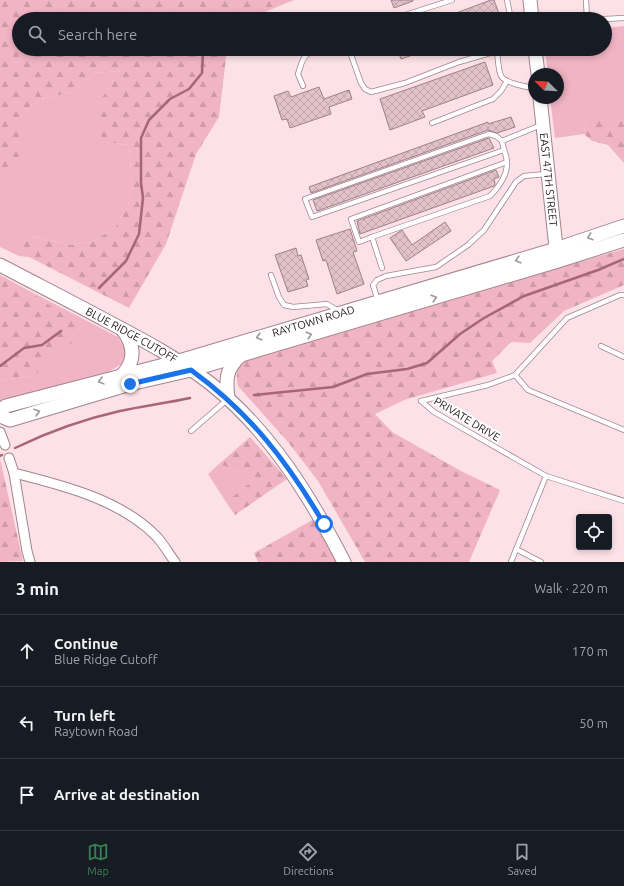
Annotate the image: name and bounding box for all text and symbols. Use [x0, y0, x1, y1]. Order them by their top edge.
search box [12, 12, 612, 56]
icon: search [26, 23, 48, 45]
text: Search here [58, 26, 137, 43]
north arrow [528, 68, 564, 104]
street label: EAST 47TH STREET [538, 132, 560, 227]
one-way arrow [586, 233, 593, 241]
one-way arrow [515, 255, 522, 264]
one-way arrow [430, 294, 437, 303]
street label: RAYTOWN ROAD [271, 303, 356, 339]
street label: BLUE RIDGE CUTOFF [84, 305, 180, 365]
one-way arrow [306, 331, 313, 340]
one-way arrow [256, 332, 263, 341]
route end [121, 375, 139, 393]
one-way arrow [97, 376, 104, 385]
street label: PRIVATE DRIVE [432, 395, 502, 443]
one-way arrow [33, 408, 40, 417]
map controls [576, 514, 612, 550]
button: locate [576, 514, 612, 550]
route start [315, 515, 333, 533]
text: 3 min [16, 579, 59, 598]
text: Walk · 220 m [534, 581, 608, 595]
text: Continue [54, 635, 118, 652]
icon: ahead [16, 640, 38, 662]
text: 170 m [572, 644, 608, 658]
text: Blue Ridge Cutoff [54, 652, 158, 666]
text: Turn left [54, 707, 115, 724]
icon: left [16, 712, 38, 734]
text: 50 m [579, 716, 608, 730]
text: Raytown Road [54, 724, 138, 738]
icon: arrive [16, 784, 38, 806]
text: Arrive at destination [54, 786, 200, 803]
tab: Map [87, 841, 109, 877]
tab: Directions [283, 841, 333, 877]
tab: Saved [508, 841, 537, 877]

